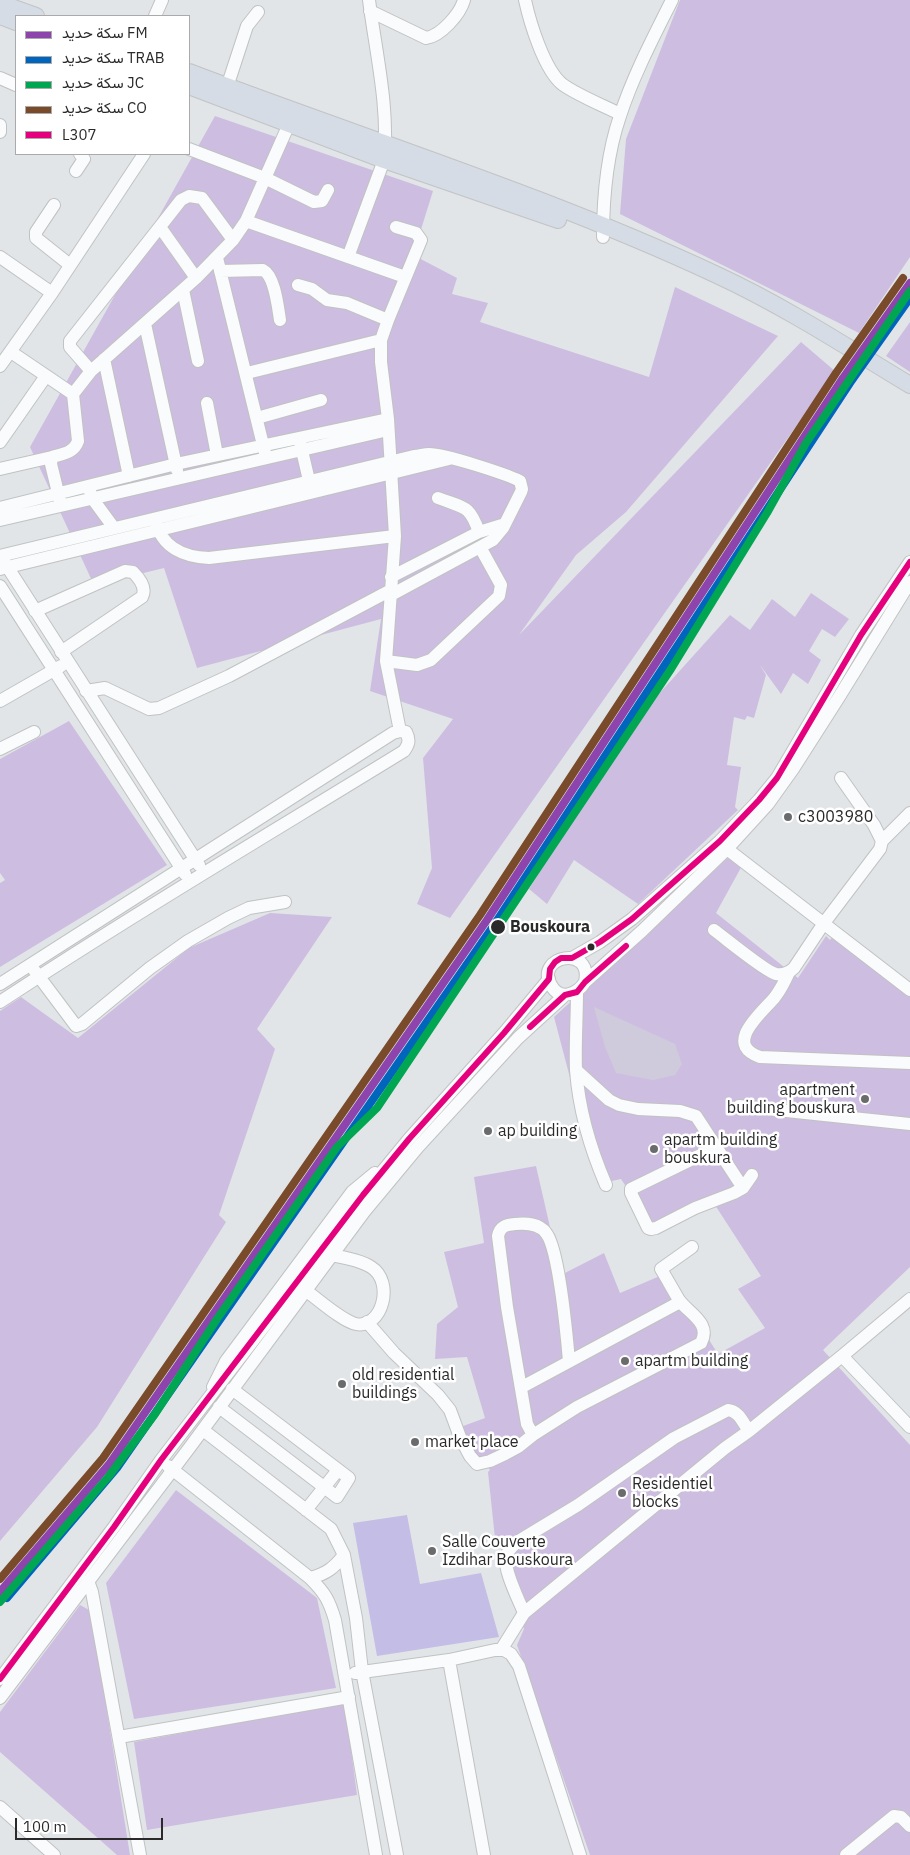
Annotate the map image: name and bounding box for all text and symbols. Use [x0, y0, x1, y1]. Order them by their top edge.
legend [15, 15, 190, 155]
text: سكة حديد FM [62, 23, 148, 42]
text: سكة حديد TRAB [62, 48, 165, 67]
text: سكة حديد JC [62, 73, 144, 92]
text: سكة حديد CO [62, 98, 147, 117]
text: L307 [62, 125, 97, 144]
place label: c3003980 [798, 807, 873, 827]
marker: c3003980 [782, 811, 794, 823]
place label: Bouskoura [510, 917, 590, 937]
marker: Bouskoura [489, 918, 507, 936]
unlabelled marker [586, 942, 596, 952]
place label: apartment building bouskura [727, 1080, 855, 1118]
marker: apartment building bouskura [859, 1093, 871, 1105]
place label: ap building [498, 1121, 577, 1141]
marker: ap building [482, 1125, 494, 1137]
place label: apartm building bouskura [664, 1130, 777, 1168]
marker: apartm building bouskura [648, 1143, 660, 1155]
place label: apartm building [635, 1351, 748, 1371]
marker: apartm building [619, 1355, 631, 1367]
place label: old residential buildings [352, 1365, 454, 1403]
marker: old residential buildings [336, 1378, 348, 1390]
place label: market place [425, 1432, 519, 1452]
marker: market place [409, 1436, 421, 1448]
place label: Residentiel blocks [632, 1474, 712, 1512]
marker: Residentiel blocks [616, 1487, 628, 1499]
place label: Salle Couverte Izdihar Bouskoura [442, 1532, 573, 1570]
marker: Salle Couverte Izdihar Bouskoura [426, 1545, 438, 1557]
scale bar [18, 1808, 165, 1840]
text: 100 m [23, 1817, 67, 1836]

